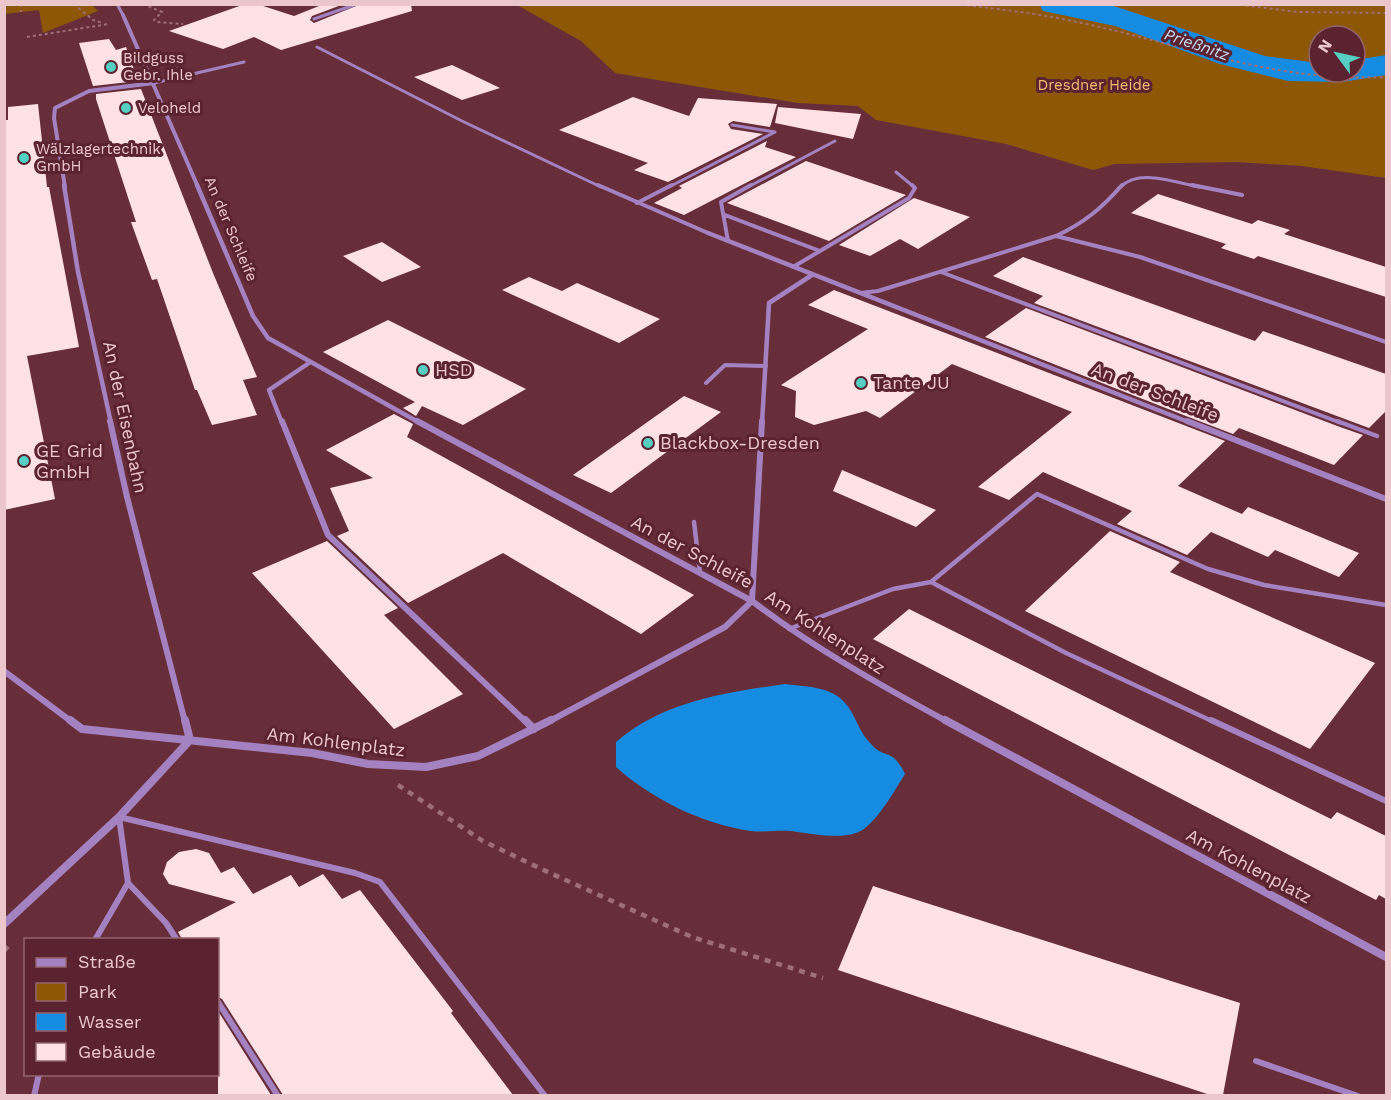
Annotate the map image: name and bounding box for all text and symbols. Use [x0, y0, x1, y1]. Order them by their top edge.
north arrow [1307, 24, 1367, 84]
water label: Prießnitz [1162, 25, 1232, 65]
text: N [1314, 36, 1336, 56]
place label: Bildguss Gebr. Ihle [123, 49, 193, 84]
marker: Bildguss Gebr. Ihle [104, 60, 118, 74]
park label: Dresdner Heide [1037, 76, 1151, 94]
place label: Veloheld [138, 99, 201, 117]
marker: Veloheld [119, 101, 133, 115]
place label: Wälzlagertechnik GmbH [36, 140, 161, 175]
marker: Wälzlagertechnik GmbH [17, 151, 31, 165]
street label: An der Schleife [201, 174, 261, 284]
street label: An der Eisenbahn [99, 339, 152, 495]
street label: An der Schleife [1089, 358, 1222, 425]
place label: HSD [435, 359, 473, 380]
marker: HSD [416, 363, 430, 377]
place label: Tante JU [873, 372, 950, 393]
marker: Tante JU [854, 376, 868, 390]
place label: Blackbox-Dresden [660, 432, 820, 453]
marker: Blackbox-Dresden [641, 436, 655, 450]
place label: GE Grid GmbH [36, 440, 103, 482]
marker: GE Grid GmbH [17, 454, 31, 468]
street label: An der Schleife [628, 511, 757, 592]
street label: Am Kohlenplatz [761, 585, 889, 678]
street label: Am Kohlenplatz [266, 723, 406, 760]
street label: Am Kohlenplatz [1183, 824, 1316, 907]
legend [24, 938, 219, 1076]
text: Straße [78, 951, 136, 972]
text: Park [78, 981, 117, 1002]
text: Wasser [78, 1011, 141, 1032]
text: Gebäude [78, 1041, 156, 1062]

